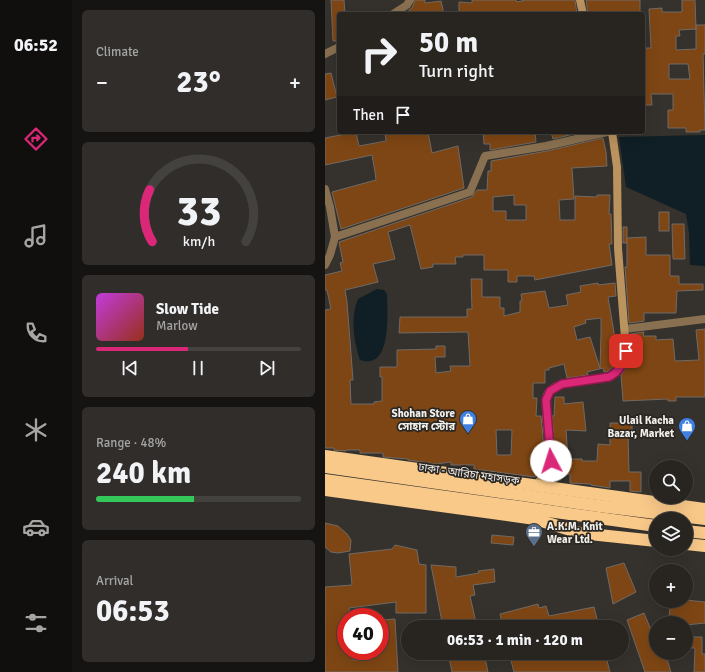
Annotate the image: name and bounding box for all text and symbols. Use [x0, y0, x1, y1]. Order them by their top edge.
text: 50 m [419, 26, 478, 60]
icon: right [353, 28, 405, 80]
text: 06:52 [14, 34, 58, 56]
text: Climate [96, 44, 139, 60]
text: Turn right [419, 60, 494, 82]
text: 23° [176, 64, 221, 101]
text: − [96, 69, 108, 96]
text: + [289, 69, 301, 96]
icon: arrive [392, 104, 414, 126]
text: Then [353, 106, 384, 124]
icon: directions [22, 125, 50, 153]
text: 33 [176, 185, 221, 236]
icon: music [22, 222, 50, 250]
text: km/h [182, 232, 215, 249]
text: Slow Tide [156, 300, 219, 318]
text: Marlow [156, 318, 198, 334]
icon: phone [22, 319, 50, 347]
pin [609, 334, 643, 368]
icon: arrive [615, 340, 637, 362]
icon: previous [119, 357, 141, 379]
icon: pause [187, 357, 209, 379]
icon: next [256, 357, 278, 379]
place label: Shohan Store সোহান স্টোর [392, 407, 456, 433]
shop icon: Shohan Store সোহান স্টোর [458, 409, 478, 434]
place label: Ulail Kacha Bazar, Market [607, 414, 674, 440]
icon: climate [22, 416, 50, 444]
shop icon: Ulail Kacha Bazar, Market [677, 416, 697, 441]
text: Range · 48% [96, 435, 166, 451]
position arrow [530, 440, 572, 482]
text: 240 km [96, 455, 191, 492]
street label: ঢাকা - আরিচা মহাসড়ক [417, 460, 521, 488]
map controls [649, 460, 693, 660]
button: search [649, 460, 693, 504]
button: layers [649, 512, 693, 556]
icon: car [22, 513, 50, 541]
place label: A.K.M. Knit Wear Ltd. [547, 520, 603, 546]
office icon: A.K.M. Knit Wear Ltd. [524, 522, 544, 547]
button: + [649, 564, 693, 608]
text: Arrival [96, 573, 133, 589]
text: 06:53 [96, 593, 170, 630]
speed limit sign: 40 [337, 608, 389, 660]
icon: filters [22, 609, 50, 637]
button: − [649, 616, 693, 660]
text: 06:53 · 1 min · 120 m [447, 631, 583, 649]

